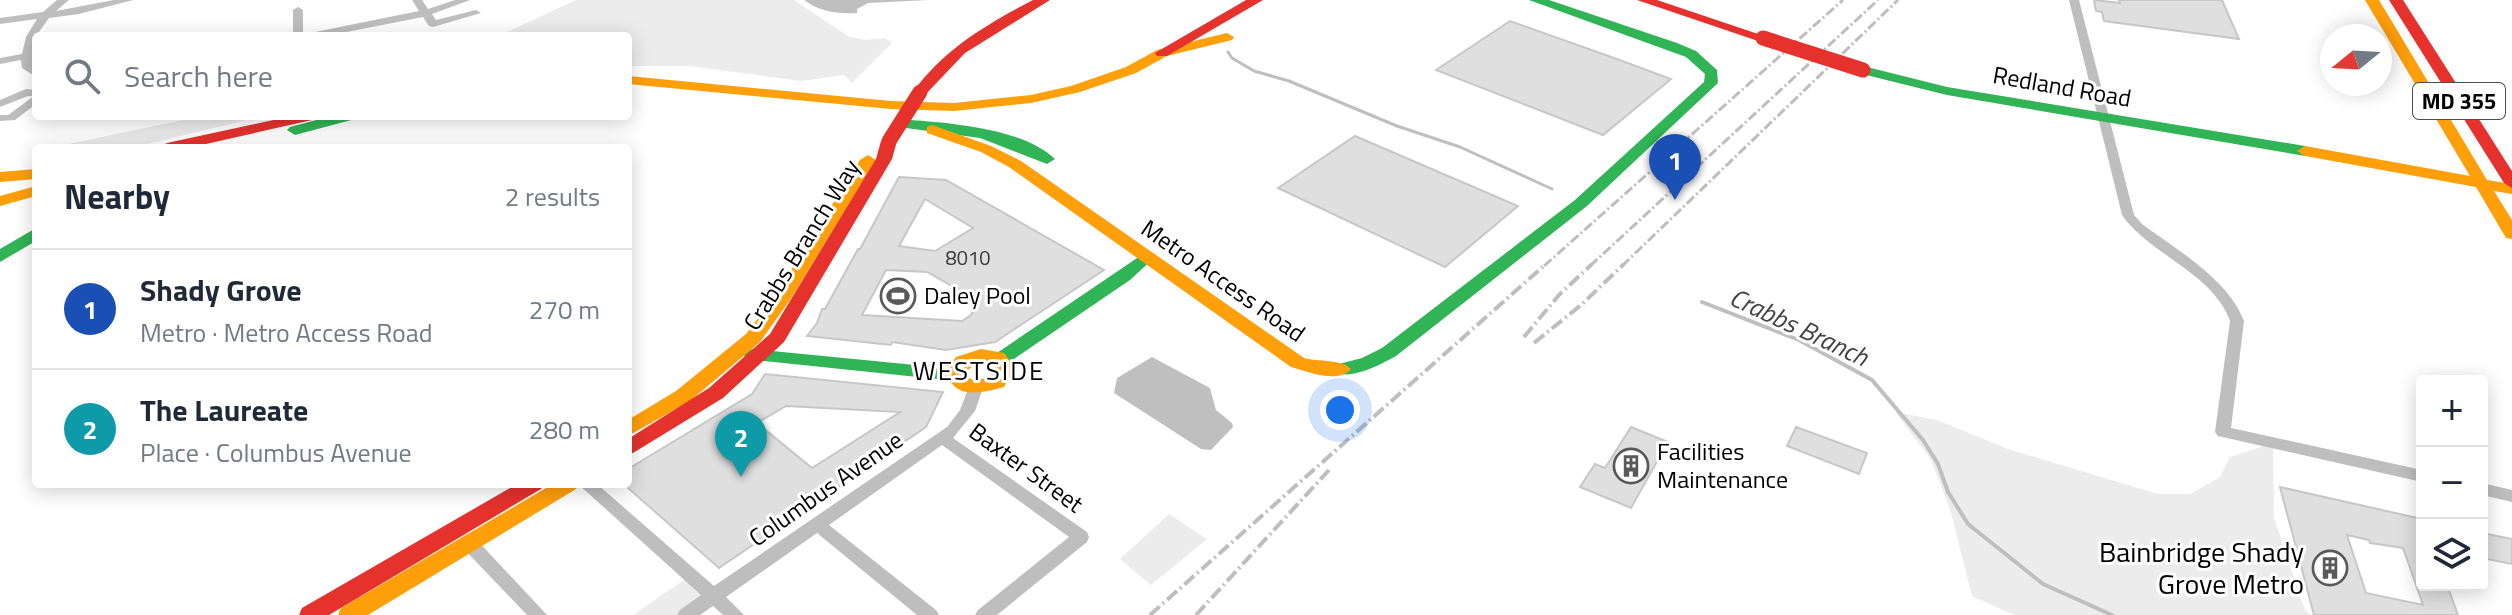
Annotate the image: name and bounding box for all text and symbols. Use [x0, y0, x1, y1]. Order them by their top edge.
north arrow [2320, 24, 2392, 96]
search box [32, 32, 632, 120]
text: Search here [124, 53, 273, 99]
icon: search [60, 54, 104, 98]
street label: Redland Road [1990, 56, 2134, 116]
road number: MD 355 [2413, 83, 2505, 119]
pin: 1 [1649, 134, 1701, 200]
street label: Crabbs Branch Way [734, 151, 869, 337]
text: Nearby [64, 170, 170, 222]
text: 2 results [505, 177, 600, 216]
street label: Metro Access Road [1134, 210, 1313, 350]
house number: 8010 [946, 242, 990, 273]
text: Shady Grove [140, 267, 302, 313]
sports icon: Daley Pool [879, 277, 917, 315]
place label: Daley Pool [924, 277, 1031, 313]
water label: Crabbs Branch [1723, 277, 1876, 376]
text: 1 [83, 290, 97, 329]
text: 270 m [529, 290, 600, 329]
text: Metro · Metro Access Road [140, 313, 433, 352]
district label: WESTSIDE [913, 351, 1045, 390]
map controls [2416, 375, 2488, 591]
button: + [2416, 375, 2488, 447]
text: The Laureate [140, 387, 308, 433]
your location [1320, 390, 1360, 430]
text: 2 [83, 410, 97, 449]
text: 280 m [529, 410, 600, 449]
pin: 2 [715, 411, 767, 477]
street label: Baxter Street [962, 413, 1092, 521]
street label: Columbus Avenue [741, 422, 910, 555]
text: Place · Columbus Avenue [140, 433, 412, 472]
place label: Facilities Maintenance [1657, 433, 1788, 497]
building icon: Facilities Maintenance [1612, 447, 1650, 485]
button: − [2416, 447, 2488, 519]
button: layers [2416, 519, 2488, 591]
place label: Bainbridge Shady Grove Metro [2099, 530, 2304, 605]
building icon: Bainbridge Shady Grove Metro [2311, 549, 2349, 587]

